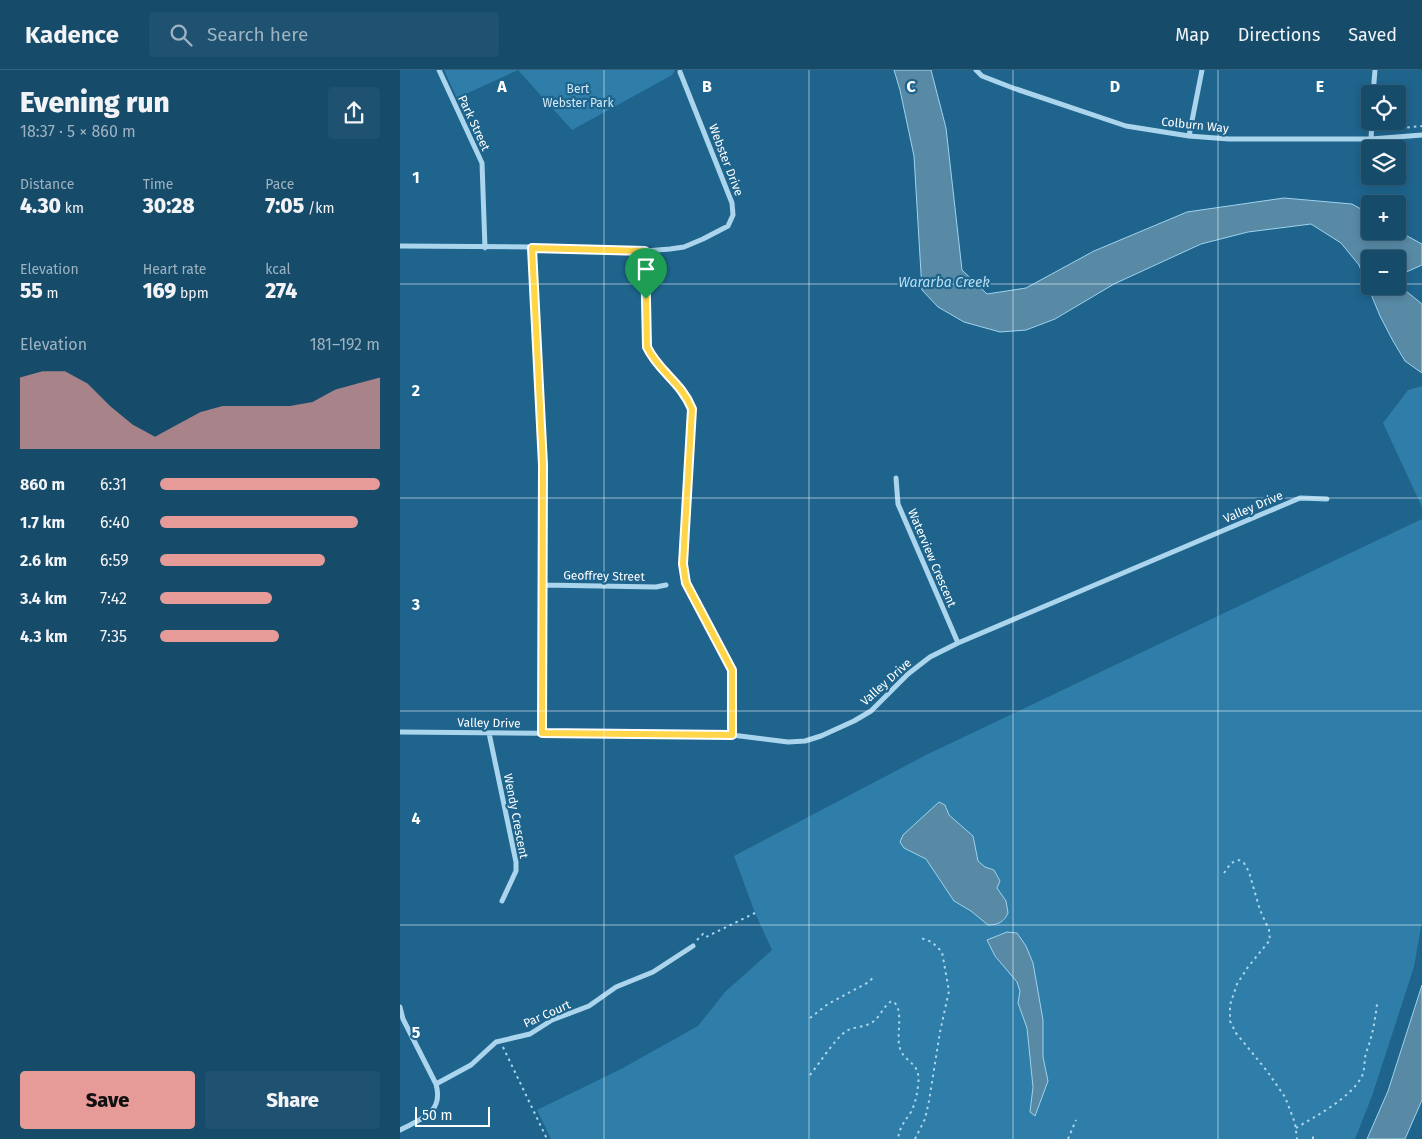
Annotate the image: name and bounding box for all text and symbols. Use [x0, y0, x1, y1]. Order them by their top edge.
search box [149, 12, 499, 57]
text: Kadence [25, 21, 119, 49]
icon: search [167, 21, 195, 49]
text: Search here [207, 23, 308, 46]
text: Map [1175, 24, 1210, 46]
text: Directions [1238, 24, 1320, 46]
text: Saved [1348, 24, 1397, 46]
text: A [496, 77, 507, 96]
text: B [702, 77, 712, 96]
text: C [906, 77, 916, 96]
text: D [1110, 77, 1120, 96]
text: E [1316, 77, 1324, 96]
park label: Bert Webster Park [542, 82, 614, 110]
map controls [1361, 85, 1406, 295]
button: locate [1361, 85, 1406, 130]
text: Evening run [20, 86, 170, 119]
button: share [328, 87, 380, 139]
street label: Park Street [455, 93, 493, 153]
street label: Colburn Way [1161, 114, 1230, 136]
text: 18:37 · 5 × 860 m [20, 122, 136, 141]
street label: Webster Drive [706, 122, 746, 198]
button: layers [1361, 140, 1406, 185]
text: 1 [412, 168, 420, 187]
text: Distance [20, 176, 74, 193]
text: Time [143, 176, 173, 193]
text: Pace [265, 176, 294, 193]
text: 4.30 [20, 193, 61, 219]
text: 30:28 [143, 193, 195, 219]
text: 7:05 [265, 193, 304, 219]
button: + [1361, 195, 1406, 240]
text: km [61, 200, 84, 217]
text: /km [304, 200, 334, 217]
pin [625, 248, 667, 299]
button: − [1361, 250, 1406, 295]
icon: arrive [632, 255, 660, 283]
text: Elevation [20, 261, 79, 278]
text: Heart rate [143, 261, 206, 278]
text: kcal [265, 261, 291, 278]
water label: Wararba Creek [898, 274, 990, 291]
text: 55 [20, 278, 43, 304]
text: 169 [143, 278, 176, 304]
text: 274 [265, 278, 297, 304]
text: m [43, 285, 59, 302]
text: bpm [176, 285, 209, 302]
text: Elevation [20, 335, 87, 354]
text: 181–192 m [310, 335, 380, 354]
text: 2 [412, 381, 420, 400]
text: 860 m [20, 475, 65, 494]
text: 6:31 [100, 475, 127, 494]
street label: Valley Drive [1221, 488, 1285, 526]
street label: Waterview Crescent [905, 507, 959, 610]
text: 1.7 km [20, 513, 65, 532]
text: 6:40 [100, 513, 130, 532]
text: 2.6 km [20, 551, 67, 570]
text: 6:59 [100, 551, 129, 570]
street label: Geoffrey Street [563, 568, 646, 584]
text: 3.4 km [20, 589, 67, 608]
text: 7:42 [100, 589, 127, 608]
text: 3 [411, 595, 420, 614]
text: 4.3 km [20, 627, 68, 646]
text: 7:35 [100, 627, 127, 646]
street label: Valley Drive [858, 656, 914, 708]
street label: Valley Drive [457, 715, 521, 731]
street label: Wendy Crescent [501, 772, 531, 860]
text: 4 [411, 809, 421, 828]
street label: Par Court [521, 997, 573, 1031]
text: 5 [412, 1023, 421, 1042]
button: Save [20, 1071, 195, 1129]
button: Share [205, 1071, 380, 1129]
scale bar [415, 1104, 490, 1127]
text: 50 m [422, 1107, 453, 1124]

